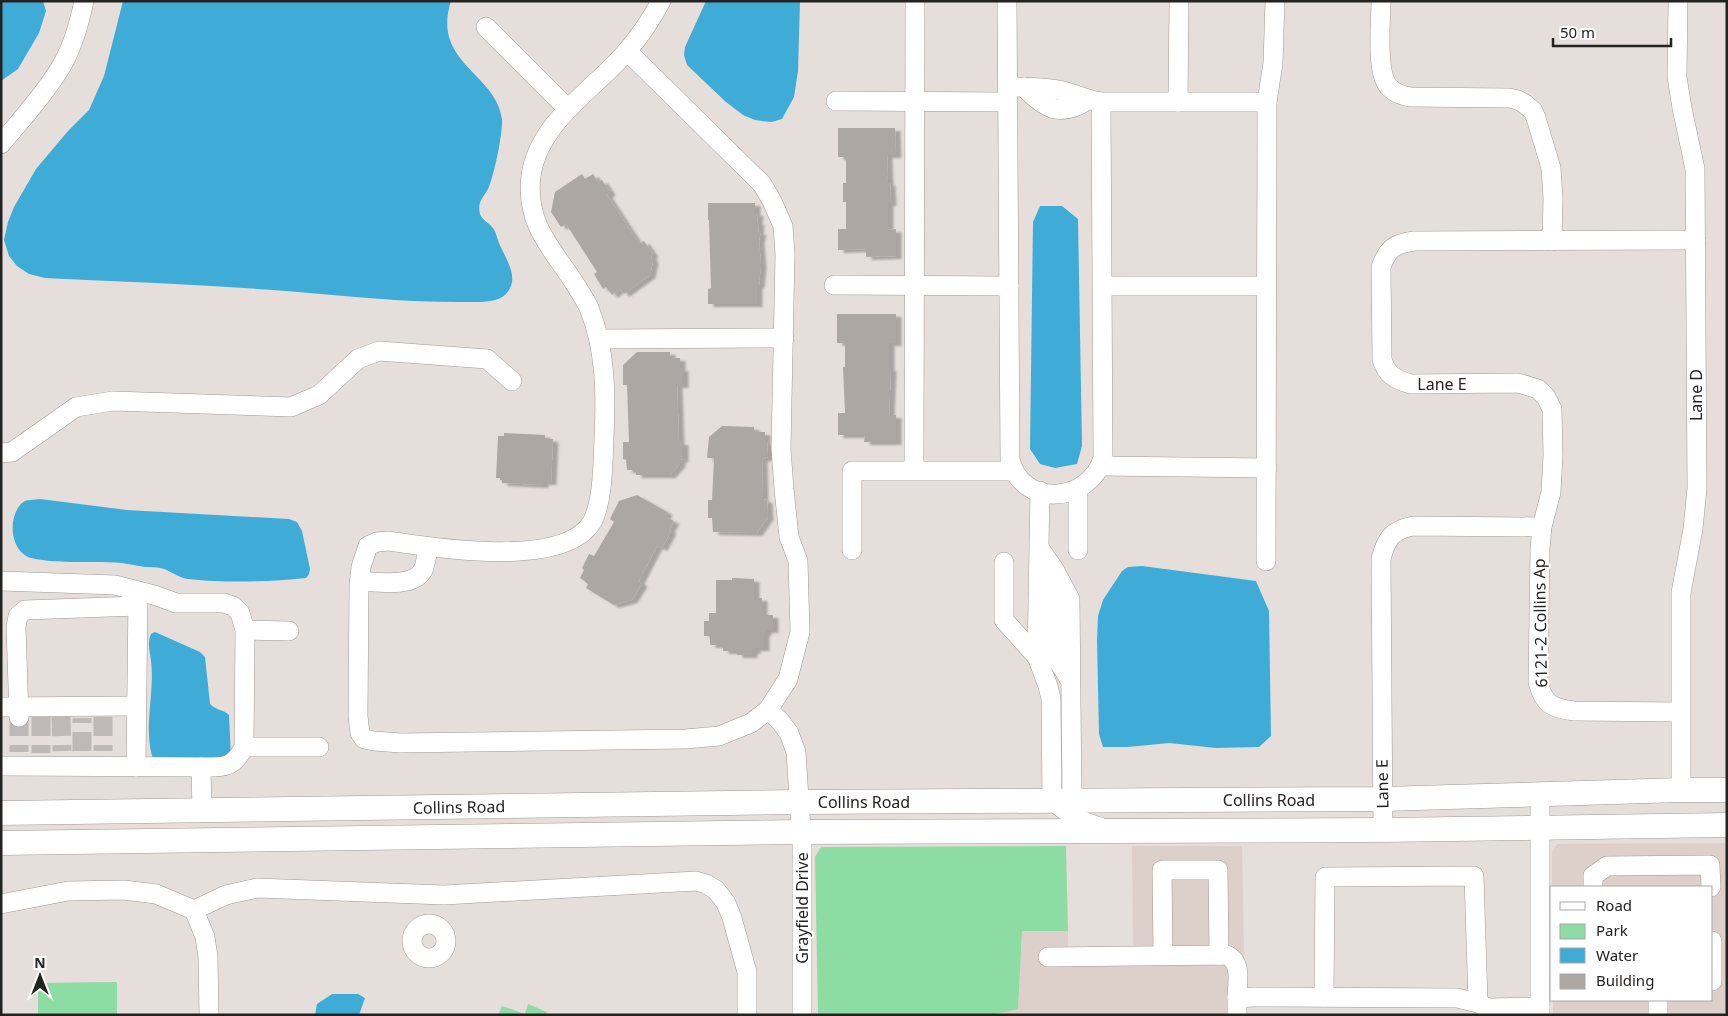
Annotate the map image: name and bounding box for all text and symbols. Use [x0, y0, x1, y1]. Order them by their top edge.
scale bar [1553, 15, 1670, 47]
text: 50 m [1560, 22, 1595, 42]
street label: Lane D [1685, 369, 1707, 421]
street label: Lane E [1417, 373, 1467, 395]
street label: 6121-2 Collins Ap [1528, 558, 1552, 688]
street label: Lane E [1371, 759, 1393, 809]
street label: Collins Road [1223, 789, 1315, 811]
street label: Collins Road [818, 791, 910, 813]
street label: Collins Road [413, 795, 505, 819]
street label: Grayfield Drive [791, 852, 813, 964]
legend [1550, 886, 1713, 1001]
text: Road [1596, 895, 1632, 915]
text: Park [1596, 920, 1628, 940]
text: Water [1596, 945, 1638, 965]
north arrow [15, 951, 65, 1001]
text: N [34, 953, 46, 972]
text: Building [1596, 970, 1654, 990]

